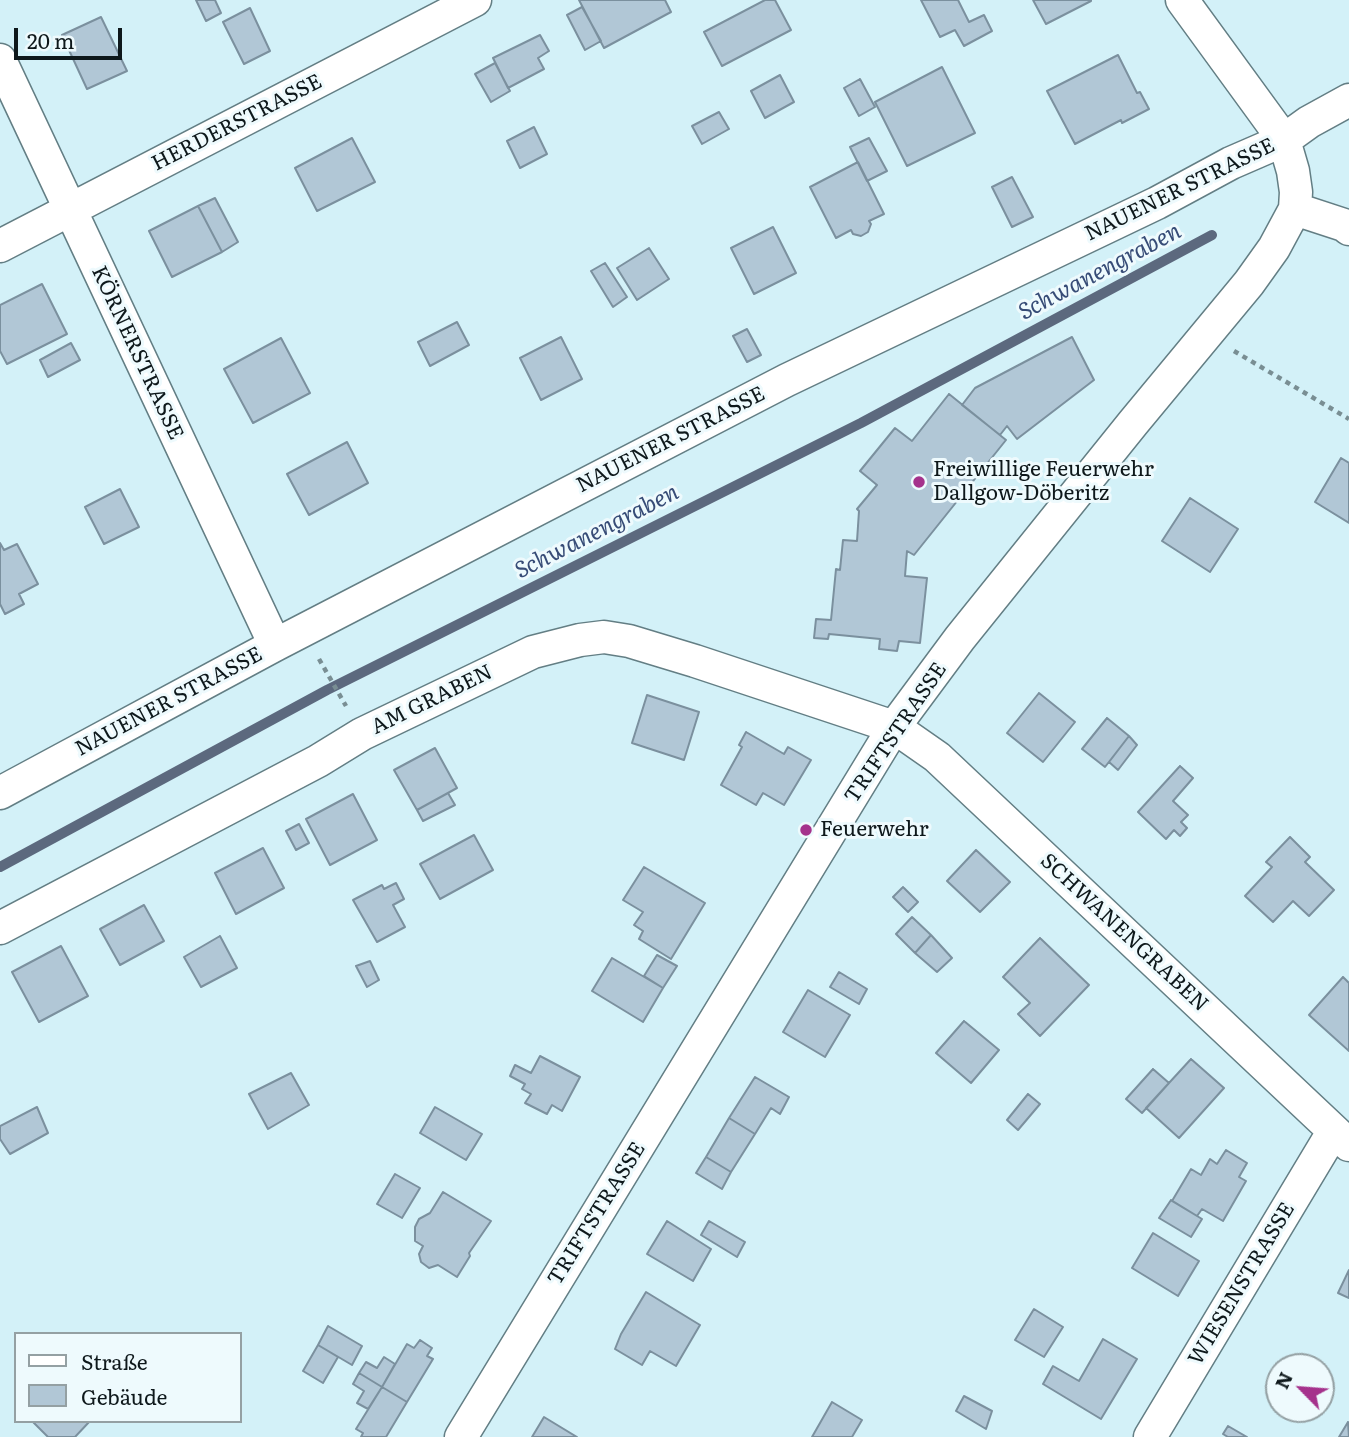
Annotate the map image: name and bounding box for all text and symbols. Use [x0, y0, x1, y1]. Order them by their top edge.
scale bar [18, 14, 126, 58]
text: 20 m [27, 24, 74, 55]
street label: HERDERSTRASSE [148, 69, 326, 177]
street label: NAUENER STRASSE [1081, 133, 1279, 247]
water label: Schwanengraben [1014, 218, 1186, 326]
street label: KÖRNERSTRASSE [86, 262, 188, 444]
street label: NAUENER STRASSE [573, 382, 769, 498]
place label: Freiwillige Feuerwehr Dallgow-Döberitz [933, 457, 1154, 507]
marker: Freiwillige Feuerwehr Dallgow-Döberitz [911, 474, 927, 490]
water label: Schwanengraben [511, 479, 683, 585]
street label: NAUENER STRASSE [71, 642, 267, 762]
street label: TRIFTSTRASSE [840, 658, 952, 808]
street label: AM GRABEN [367, 660, 497, 740]
place label: Feuerwehr [820, 817, 929, 843]
marker: Feuerwehr [798, 822, 814, 838]
street label: SCHWANENGRABEN [1035, 849, 1213, 1017]
street label: TRIFTSTRASSE [543, 1138, 651, 1290]
street label: WIESENSTRASSE [1184, 1198, 1300, 1370]
legend [14, 1332, 242, 1423]
text: Straße [81, 1345, 148, 1376]
north arrow [1265, 1353, 1335, 1423]
text: N [1267, 1367, 1299, 1393]
text: Gebäude [81, 1380, 167, 1411]

